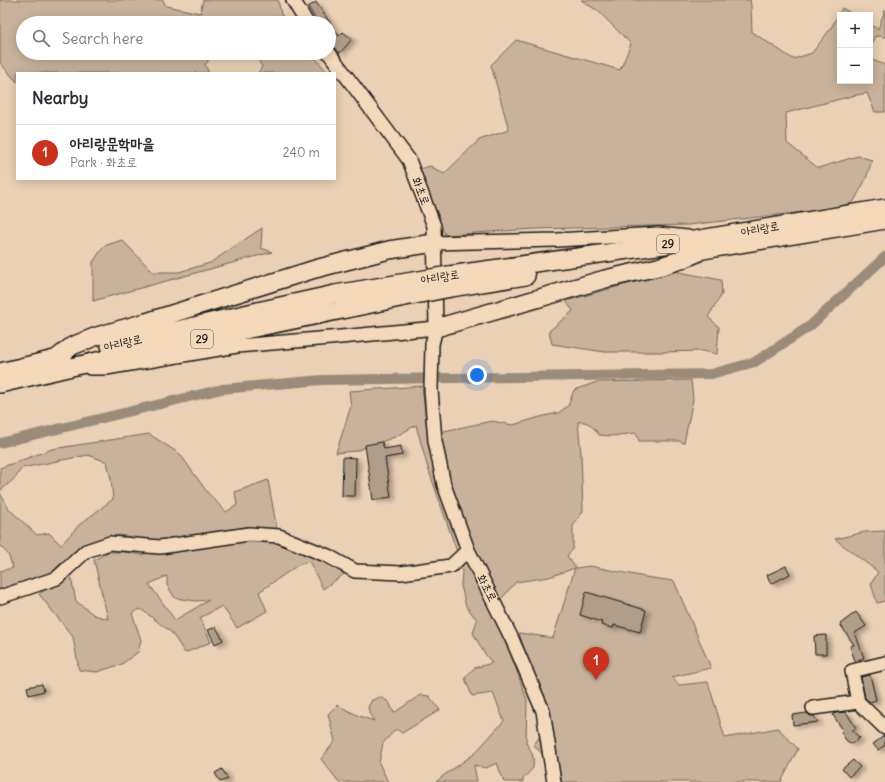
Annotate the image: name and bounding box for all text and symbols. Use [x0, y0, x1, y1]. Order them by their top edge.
map controls [837, 12, 873, 84]
button: + [837, 12, 873, 48]
search box [16, 16, 336, 60]
icon: search [30, 27, 52, 49]
text: Search here [62, 29, 143, 48]
button: − [837, 48, 873, 84]
text: Nearby [32, 87, 88, 109]
text: 아리랑문학마을 [70, 134, 155, 153]
text: 1 [42, 144, 48, 161]
text: 240 m [283, 144, 320, 161]
text: Park · 화초로 [70, 154, 137, 171]
street label: 화초로 [409, 175, 434, 207]
street label: 아리랑로 [740, 218, 780, 239]
road number: 29 [657, 235, 679, 253]
street label: 아리랑로 [420, 266, 460, 287]
road number: 29 [191, 330, 213, 348]
street label: 아리랑로 [102, 331, 143, 354]
your location [467, 365, 487, 385]
street label: 화초로 [474, 571, 501, 604]
pin: 1 [583, 647, 609, 680]

